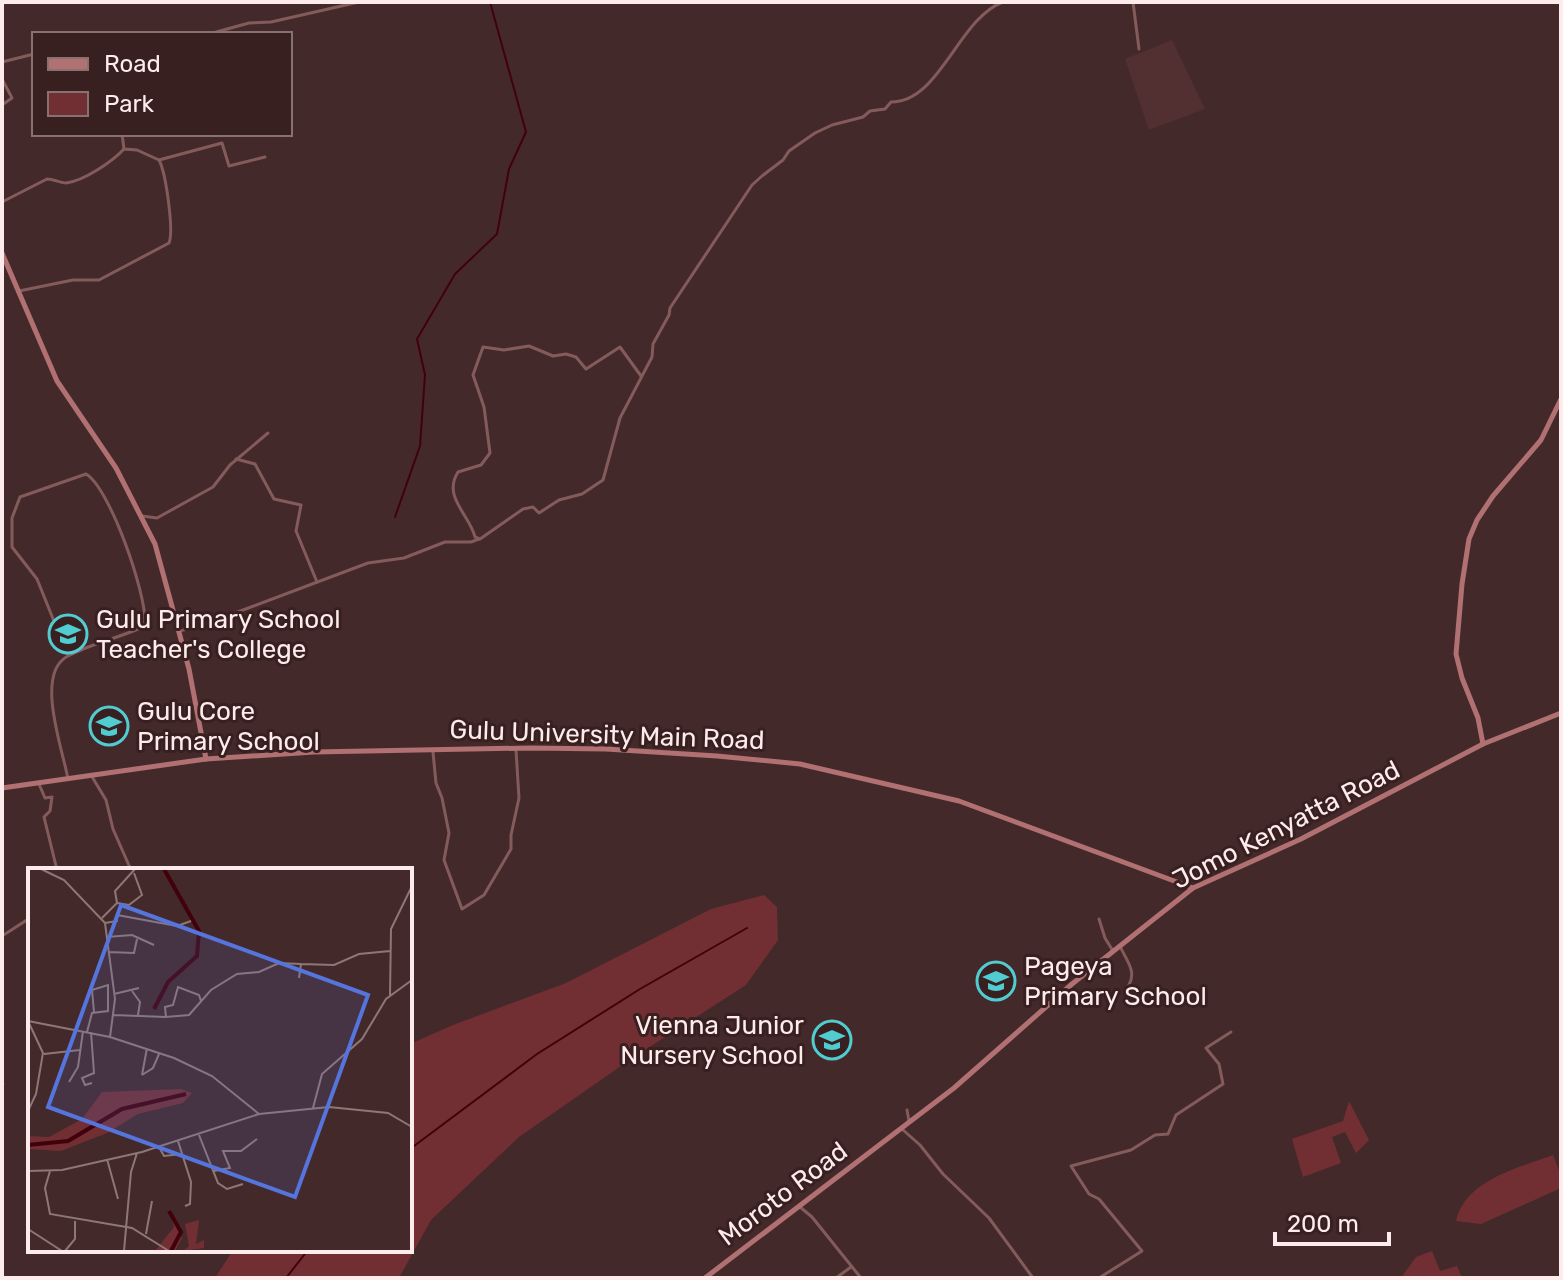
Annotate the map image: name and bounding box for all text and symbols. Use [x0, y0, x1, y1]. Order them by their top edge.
legend [32, 32, 292, 136]
text: Road [104, 50, 161, 78]
text: Park [104, 90, 155, 118]
place label: Gulu Primary School Teacher's College [96, 604, 340, 665]
school or university icon: Gulu Primary School Teacher's College [47, 613, 89, 655]
place label: Gulu Core Primary School [137, 696, 320, 757]
school or university icon: Gulu Core Primary School [88, 705, 130, 747]
street label: Gulu University Main Road [449, 714, 765, 756]
street label: Jomo Kenyatta Road [1167, 754, 1405, 896]
inset map [28, 868, 412, 1252]
place label: Pageya Primary School [1024, 951, 1207, 1012]
school or university icon: Pageya Primary School [975, 960, 1017, 1002]
place label: Vienna Junior Nursery School [620, 1010, 804, 1071]
school or university icon: Vienna Junior Nursery School [811, 1019, 853, 1061]
street label: Moroto Road [713, 1136, 853, 1252]
scale bar [1275, 1196, 1389, 1246]
text: 200 m [1287, 1210, 1359, 1238]

